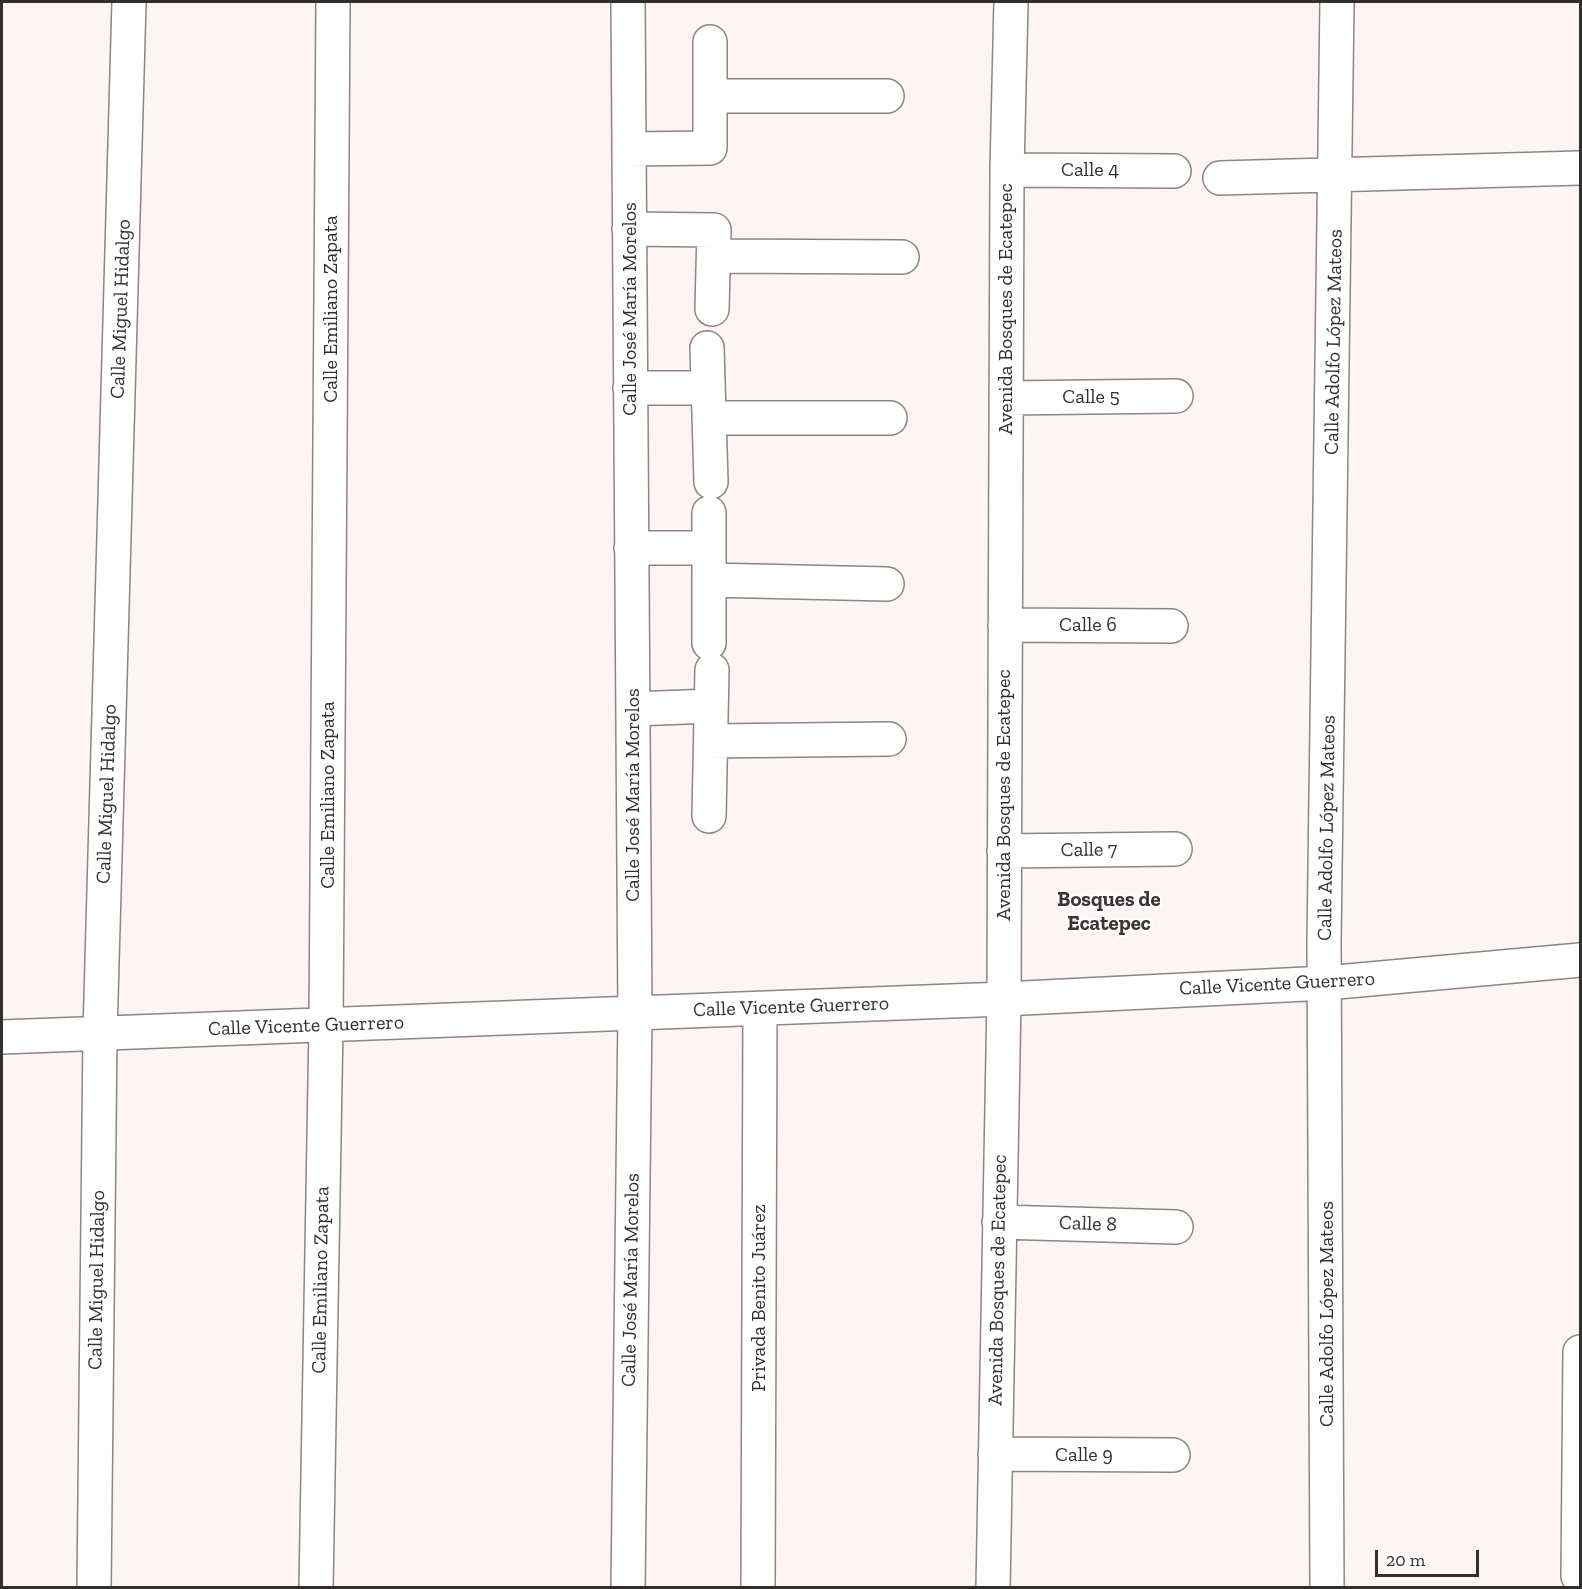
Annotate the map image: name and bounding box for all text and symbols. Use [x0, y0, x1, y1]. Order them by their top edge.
street label: Calle 4 [1061, 158, 1119, 182]
street label: Avenida Bosques de Ecatepec [994, 183, 1018, 435]
street label: Calle José María Morelos [618, 202, 642, 416]
street label: Calle Emiliano Zapata [319, 215, 343, 403]
street label: Calle Miguel Hidalgo [106, 219, 136, 399]
street label: Calle Adolfo López Mateos [1320, 229, 1348, 455]
street label: Calle 5 [1062, 385, 1120, 409]
street label: Calle 6 [1059, 613, 1117, 637]
street label: Avenida Bosques de Ecatepec [992, 669, 1016, 921]
street label: Calle José María Morelos [621, 688, 645, 902]
street label: Calle Emiliano Zapata [316, 701, 340, 889]
street label: Calle Miguel Hidalgo [92, 704, 122, 884]
street label: Calle Adolfo López Mateos [1313, 715, 1341, 941]
street label: Calle 7 [1061, 838, 1117, 862]
district label: Bosques de Ecatepec [1057, 887, 1161, 937]
street label: Calle Vicente Guerrero [1178, 967, 1376, 1001]
street label: Calle Vicente Guerrero [693, 992, 889, 1022]
street label: Calle Vicente Guerrero [208, 1011, 404, 1041]
street label: Avenida Bosques de Ecatepec [984, 1154, 1012, 1406]
street label: Calle José María Morelos [617, 1173, 645, 1387]
street label: Calle Emiliano Zapata [307, 1186, 335, 1374]
street label: Calle Miguel Hidalgo [83, 1190, 111, 1370]
street label: Calle Adolfo López Mateos [1315, 1201, 1339, 1427]
street label: Privada Benito Juárez [747, 1204, 771, 1392]
street label: Calle 8 [1059, 1211, 1117, 1237]
street label: Calle 9 [1055, 1443, 1113, 1467]
scale bar [1378, 1538, 1482, 1576]
text: 20 m [1386, 1549, 1425, 1571]

